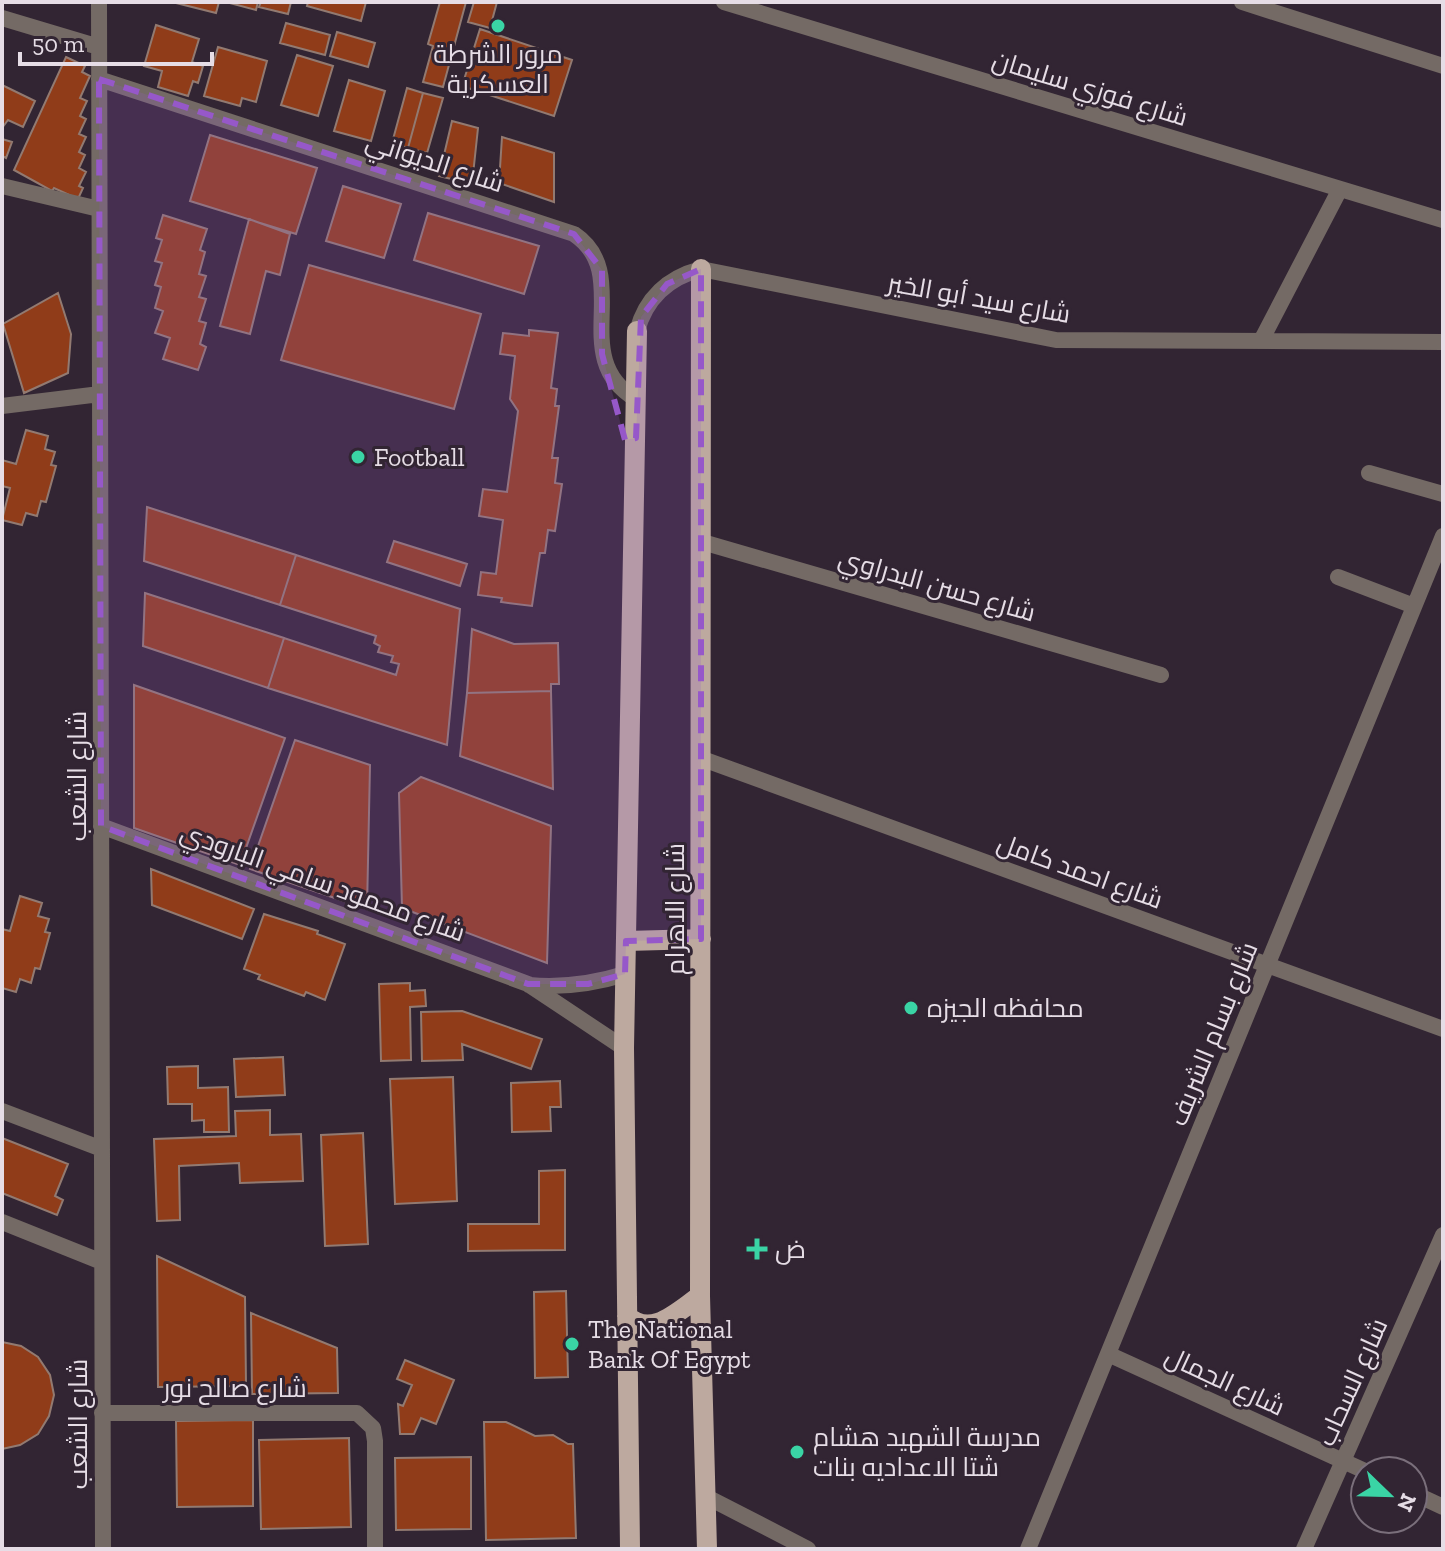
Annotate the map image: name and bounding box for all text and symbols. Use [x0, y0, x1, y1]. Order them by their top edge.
scale bar [20, 16, 212, 66]
marker: مرور الشرطة العسكرية [489, 17, 507, 35]
text: 50 m [32, 29, 85, 58]
place label: مرور الشرطة العسكرية [433, 38, 563, 100]
street label: شارع فوزي سليمان [987, 43, 1192, 137]
street label: شارع الديواني [360, 125, 508, 204]
street label: شارع سيد أبو الخير [883, 265, 1073, 331]
place label: Football [374, 441, 465, 473]
marker: Football [349, 448, 367, 466]
street label: شارع حسن البدراوي [834, 542, 1039, 632]
street label: شارع الشعب [61, 711, 94, 841]
street label: شارع محمود سامي البارودي [175, 816, 470, 953]
street label: شارع احمد كامل [993, 826, 1167, 917]
street label: شارع الاهرام [659, 843, 693, 975]
street label: شارع بسام الشريف [1162, 937, 1266, 1131]
place label: محافظه الجيزه [927, 992, 1084, 1024]
marker: محافظه الجيزه [902, 999, 920, 1017]
place label: ض [775, 1233, 806, 1265]
marker: ض [746, 1238, 768, 1260]
place label: The National Bank Of Egypt [588, 1313, 751, 1375]
street label: شارع السحاب [1310, 1313, 1395, 1451]
marker: The National Bank Of Egypt [563, 1335, 581, 1353]
street label: شارع الجمال [1160, 1339, 1290, 1424]
street label: شارع الشعب [62, 1359, 95, 1489]
street label: شارع صالح نور [161, 1372, 307, 1405]
place label: مدرسة الشهيد هشام شتا الاعداديه بنات [813, 1421, 1041, 1483]
marker: مدرسة الشهيد هشام شتا الاعداديه بنات [788, 1443, 806, 1461]
north arrow [1349, 1455, 1429, 1535]
text: N [1391, 1490, 1423, 1516]

